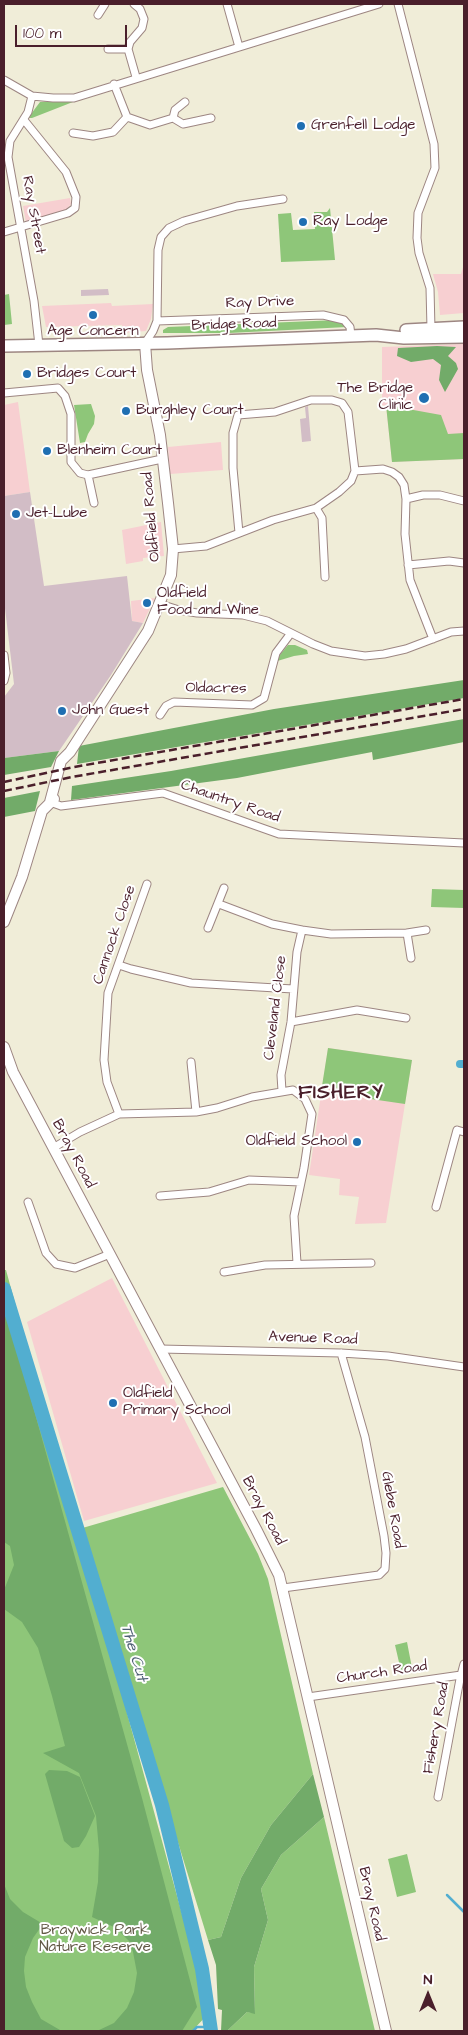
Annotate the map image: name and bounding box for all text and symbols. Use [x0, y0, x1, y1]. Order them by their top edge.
scale bar [18, 15, 130, 47]
text: 100 m [23, 23, 62, 44]
place label: Grenfell Lodge [311, 117, 415, 135]
marker: Grenfell Lodge [295, 120, 307, 132]
street label: Ray Street [17, 175, 49, 255]
place label: Ray Lodge [313, 213, 388, 231]
marker: Ray Lodge [297, 216, 309, 228]
street label: Ray Drive [225, 293, 295, 313]
marker: Age Concern [87, 309, 99, 321]
street label: Bridge Road [191, 315, 277, 335]
place label: Age Concern [47, 323, 139, 341]
place label: Bridges Court [37, 365, 136, 383]
marker: Bridges Court [21, 368, 33, 380]
place label: The Bridge Clinic [337, 380, 413, 415]
marker: The Bridge Clinic [417, 391, 431, 405]
place label: Burghley Court [136, 402, 243, 420]
marker: Burghley Court [120, 405, 132, 417]
place label: Blenheim Court [57, 442, 162, 460]
marker: Blenheim Court [41, 445, 53, 457]
street label: Oldfield Road [139, 471, 165, 563]
place label: Jet-Lube [26, 505, 87, 523]
marker: Jet-Lube [10, 508, 22, 520]
place label: Oldfield Food and Wine [157, 585, 259, 620]
marker: Oldfield Food and Wine [141, 597, 153, 609]
street label: Oldacres [185, 679, 247, 699]
place label: John Guest [72, 702, 149, 720]
marker: John Guest [56, 705, 68, 717]
street label: Chauntry Road [178, 777, 282, 827]
street label: Cannock Close [90, 883, 140, 987]
street label: Cleveland Close [261, 955, 291, 1061]
district label: FISHERY [297, 1082, 385, 1106]
street label: Bray Road [47, 1117, 99, 1191]
place label: Oldfield School [246, 1133, 347, 1151]
marker: Oldfield School [351, 1136, 363, 1148]
street label: Avenue Road [268, 1328, 358, 1350]
place label: Oldfield Primary School [123, 1385, 231, 1420]
marker: Oldfield Primary School [107, 1397, 119, 1409]
street label: Glebe Road [376, 1470, 408, 1550]
street label: Bray Road [237, 1474, 289, 1548]
water label: The Cut [115, 1622, 151, 1684]
street label: Church Road [336, 1658, 428, 1688]
street label: Fishery Road [420, 1681, 454, 1775]
street label: Bray Road [354, 1865, 388, 1943]
park label: Braywick Park Nature Reserve [39, 1922, 151, 1957]
north arrow [403, 1970, 453, 2020]
text: N [424, 1970, 432, 1990]

